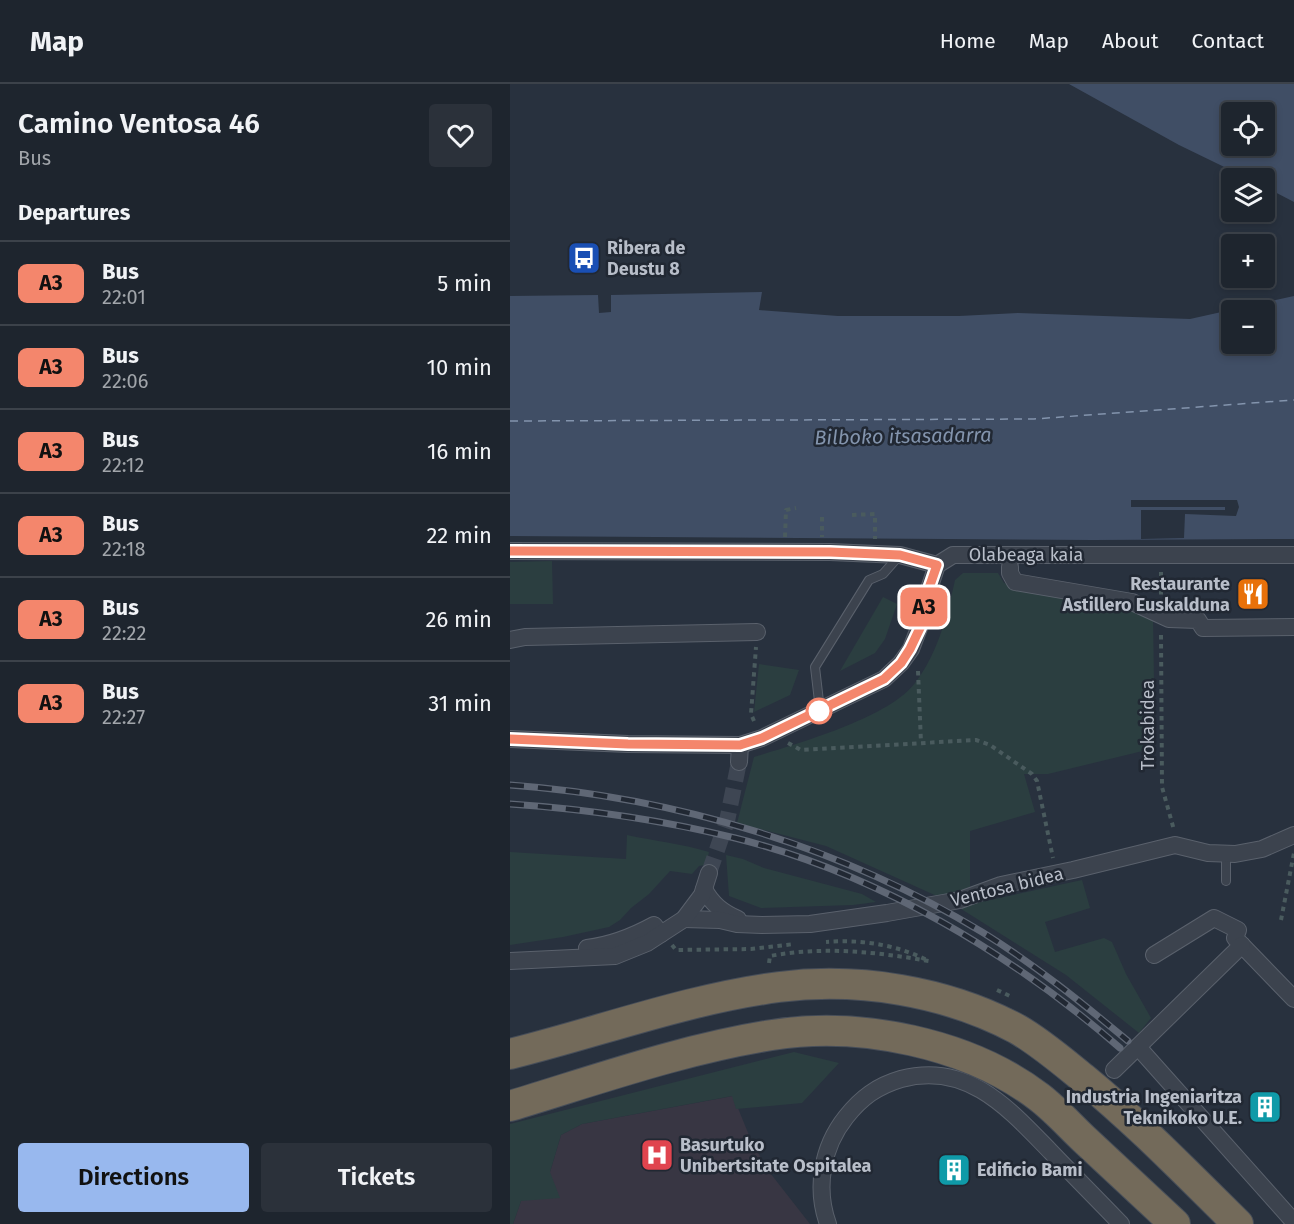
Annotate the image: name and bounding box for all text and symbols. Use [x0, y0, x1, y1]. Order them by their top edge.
text: Map [30, 25, 84, 58]
text: Home [940, 28, 996, 54]
text: Map [1029, 28, 1069, 54]
text: About [1102, 28, 1159, 54]
text: Contact [1192, 28, 1264, 54]
map controls [1221, 102, 1275, 354]
button: locate [1221, 102, 1275, 156]
button: heart [429, 104, 492, 167]
text: Camino Ventosa 46 [18, 107, 260, 140]
text: Bus [18, 146, 51, 170]
button: layers [1221, 168, 1275, 222]
text: Departures [18, 199, 130, 226]
button: + [1221, 234, 1275, 288]
place label: Ribera de Deustu 8 [607, 237, 685, 280]
bus stop icon: Ribera de Deustu 8 [566, 240, 602, 276]
text: Bus [102, 258, 139, 285]
text: A3 [39, 270, 63, 296]
text: 5 min [437, 270, 492, 297]
text: 22:01 [102, 285, 146, 309]
button: − [1221, 300, 1275, 354]
text: Bus [102, 342, 139, 369]
text: A3 [39, 354, 63, 380]
text: 10 min [426, 354, 492, 381]
text: 22:06 [102, 369, 148, 393]
water label: Bilboko itsasadarra [814, 422, 992, 450]
text: Bus [102, 426, 139, 453]
text: A3 [39, 438, 63, 464]
text: 16 min [427, 438, 492, 465]
text: 22:12 [102, 453, 144, 477]
text: Bus [102, 510, 139, 537]
text: A3 [39, 522, 63, 548]
text: 22 min [426, 522, 492, 549]
text: 22:18 [102, 537, 145, 561]
street label: Olabeaga kaia [969, 544, 1083, 566]
place label: Restaurante Astillero Euskalduna [1062, 573, 1230, 616]
restaurant icon: Restaurante Astillero Euskalduna [1235, 576, 1271, 612]
line badge: A3 [897, 588, 951, 626]
text: Bus [102, 594, 139, 621]
text: A3 [912, 594, 936, 620]
text: A3 [39, 606, 63, 632]
text: 26 min [426, 606, 492, 633]
text: 22:22 [102, 621, 146, 645]
text: Bus [102, 678, 139, 705]
street label: Trokabidea [1137, 680, 1159, 770]
text: A3 [39, 690, 63, 716]
text: 31 min [428, 690, 492, 717]
unlabelled marker [806, 698, 832, 724]
text: 22:27 [102, 705, 145, 729]
street label: Ventosa bidea [948, 862, 1066, 912]
place label: Industria Ingeniaritza Teknikoko U.E. [1066, 1086, 1242, 1129]
building icon: Industria Ingeniaritza Teknikoko U.E. [1247, 1089, 1283, 1125]
place label: Basurtuko Unibertsitate Ospitalea [680, 1134, 872, 1177]
hospital icon: Basurtuko Unibertsitate Ospitalea [639, 1137, 675, 1173]
button: Directions [18, 1143, 249, 1212]
button: Tickets [261, 1143, 492, 1212]
building icon: Edificio Bami [936, 1152, 972, 1188]
place label: Edificio Bami [977, 1159, 1083, 1181]

